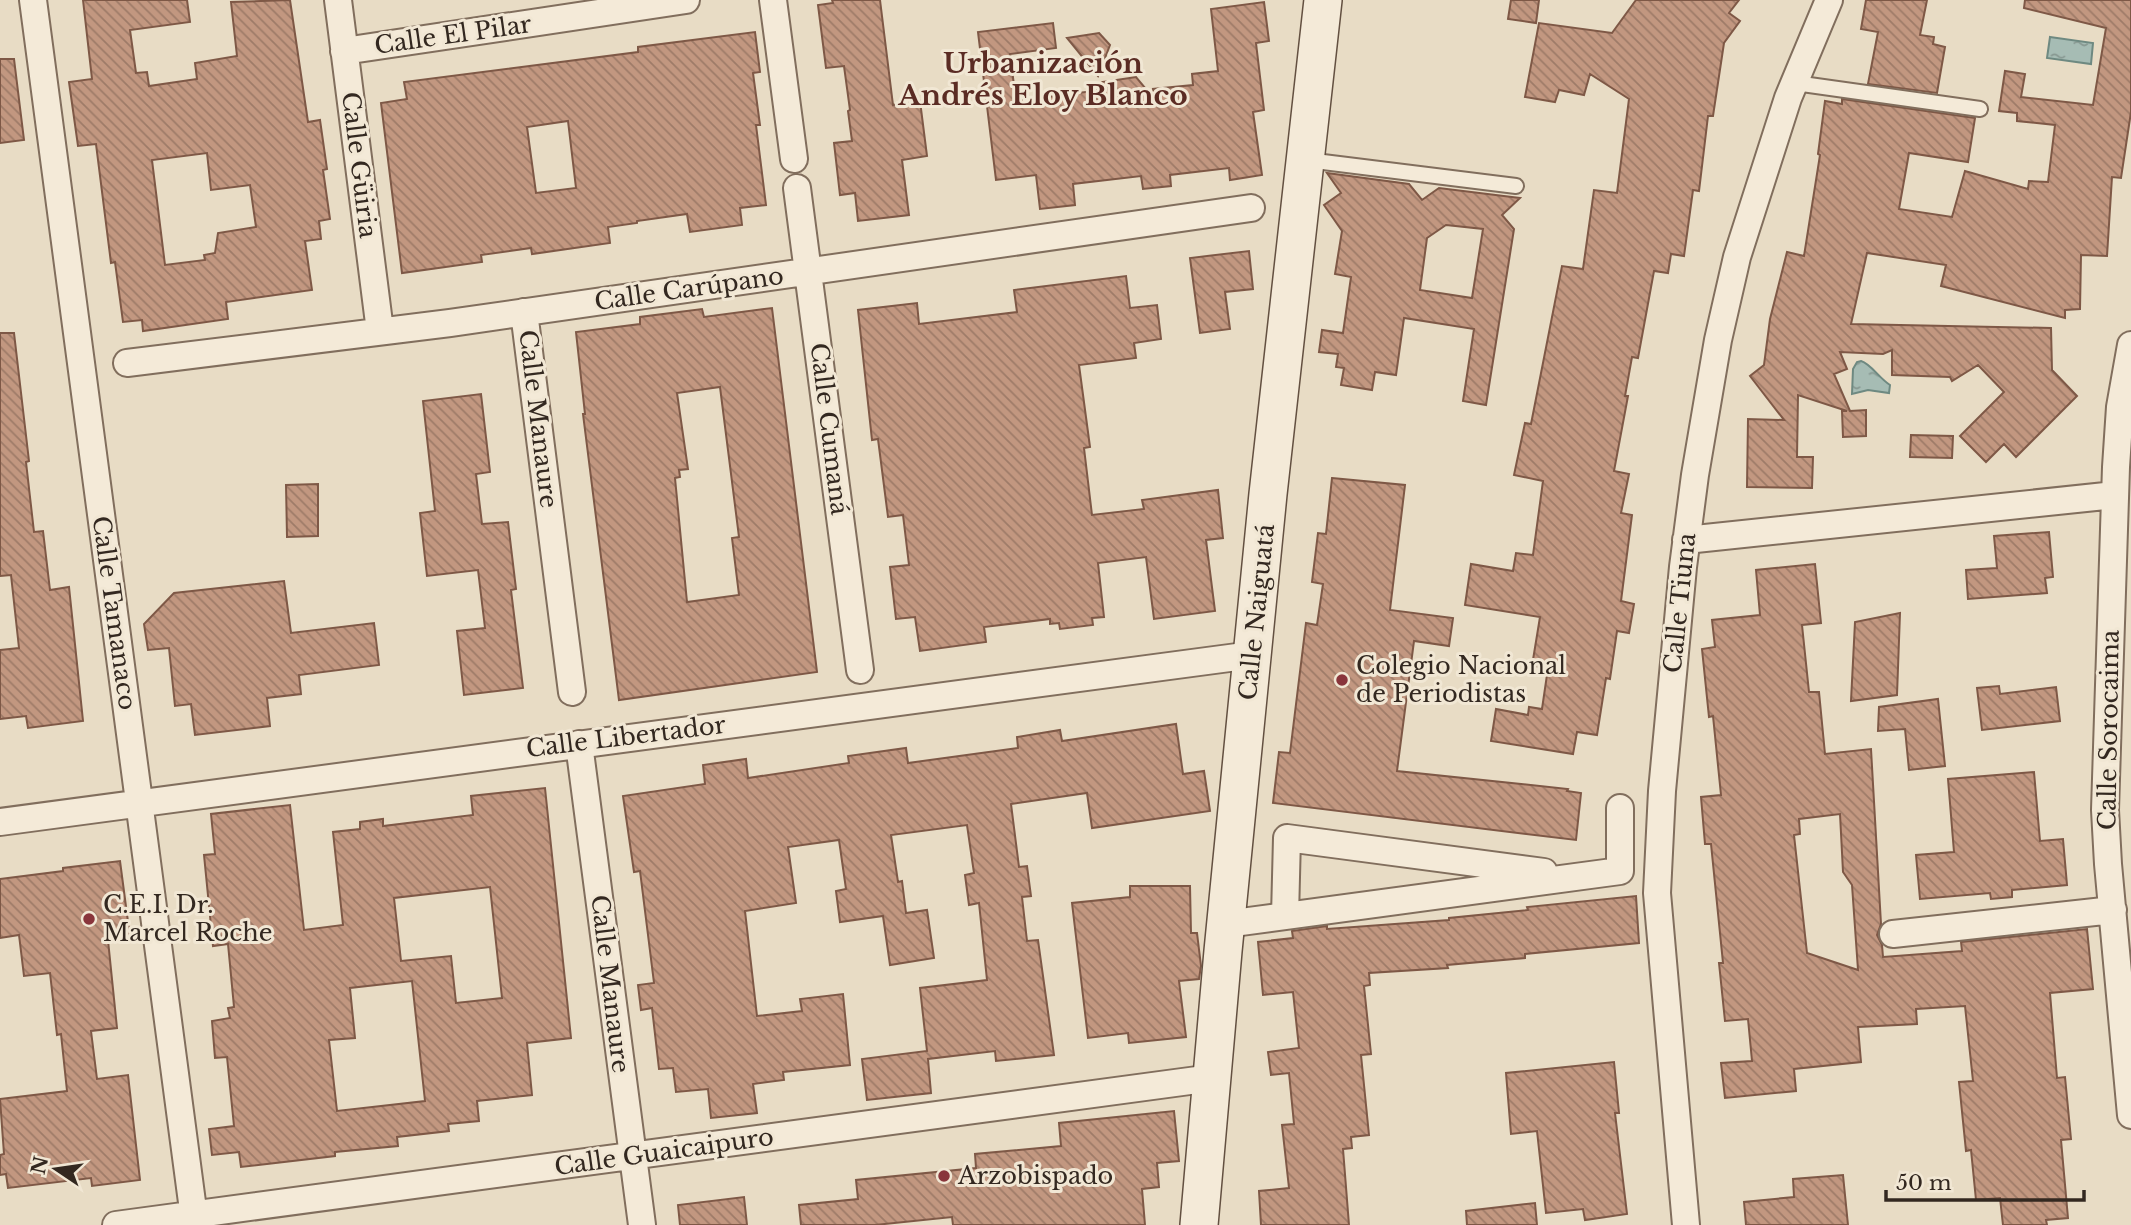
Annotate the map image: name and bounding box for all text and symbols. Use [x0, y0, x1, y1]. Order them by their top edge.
street label: Calle El Pilar [373, 9, 534, 60]
district label: Urbanización Andrés Eloy Blanco [897, 46, 1188, 113]
street label: Calle Güiria [336, 90, 383, 240]
street label: Calle Carúpano [592, 261, 785, 316]
street label: Calle Manaure [513, 328, 564, 510]
street label: Calle Cumaná [805, 341, 855, 517]
street label: Calle Tamanaco [87, 514, 142, 712]
street label: Calle Naiguatá [1233, 522, 1280, 702]
street label: Calle Tiuna [1658, 531, 1701, 674]
street label: Calle Sorocaima [2092, 629, 2125, 830]
place label: Colegio Nacional de Periodistas [1356, 651, 1566, 708]
marker: Colegio Nacional de Periodistas [1334, 672, 1350, 688]
street label: Calle Libertador [524, 710, 728, 763]
place label: C.E.I. Dr. Marcel Roche [103, 890, 272, 947]
street label: Calle Manaure [585, 893, 636, 1075]
marker: C.E.I. Dr. Marcel Roche [81, 911, 97, 927]
street label: Calle Guaicaipuro [553, 1122, 775, 1181]
north arrow [21, 1134, 91, 1204]
text: N [27, 1154, 53, 1177]
scale bar [1886, 1158, 2084, 1202]
place label: Arzobispado [957, 1161, 1113, 1190]
marker: Arzobispado [936, 1168, 952, 1184]
text: 50 m [1896, 1170, 1952, 1196]

